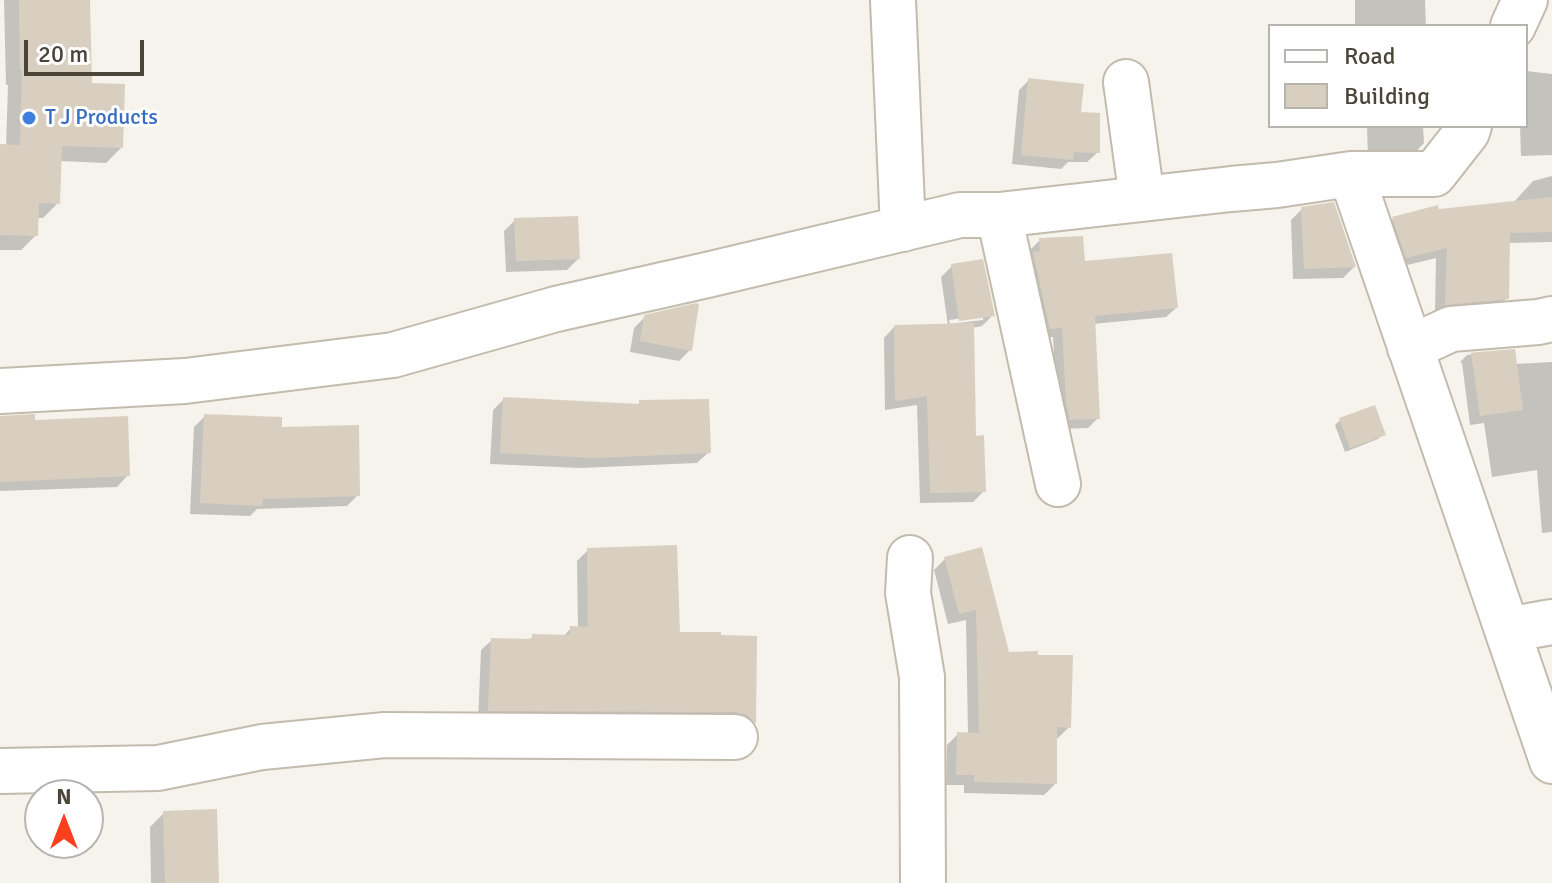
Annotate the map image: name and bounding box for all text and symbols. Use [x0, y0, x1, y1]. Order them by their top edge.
scale bar [28, 24, 148, 74]
legend [1268, 24, 1528, 128]
text: 20 m [38, 39, 88, 69]
text: Road [1344, 41, 1395, 71]
text: Building [1344, 81, 1430, 111]
place label: T J Products [45, 105, 158, 131]
marker: T J Products [20, 109, 38, 127]
north arrow [24, 779, 104, 859]
text: N [56, 783, 72, 810]

